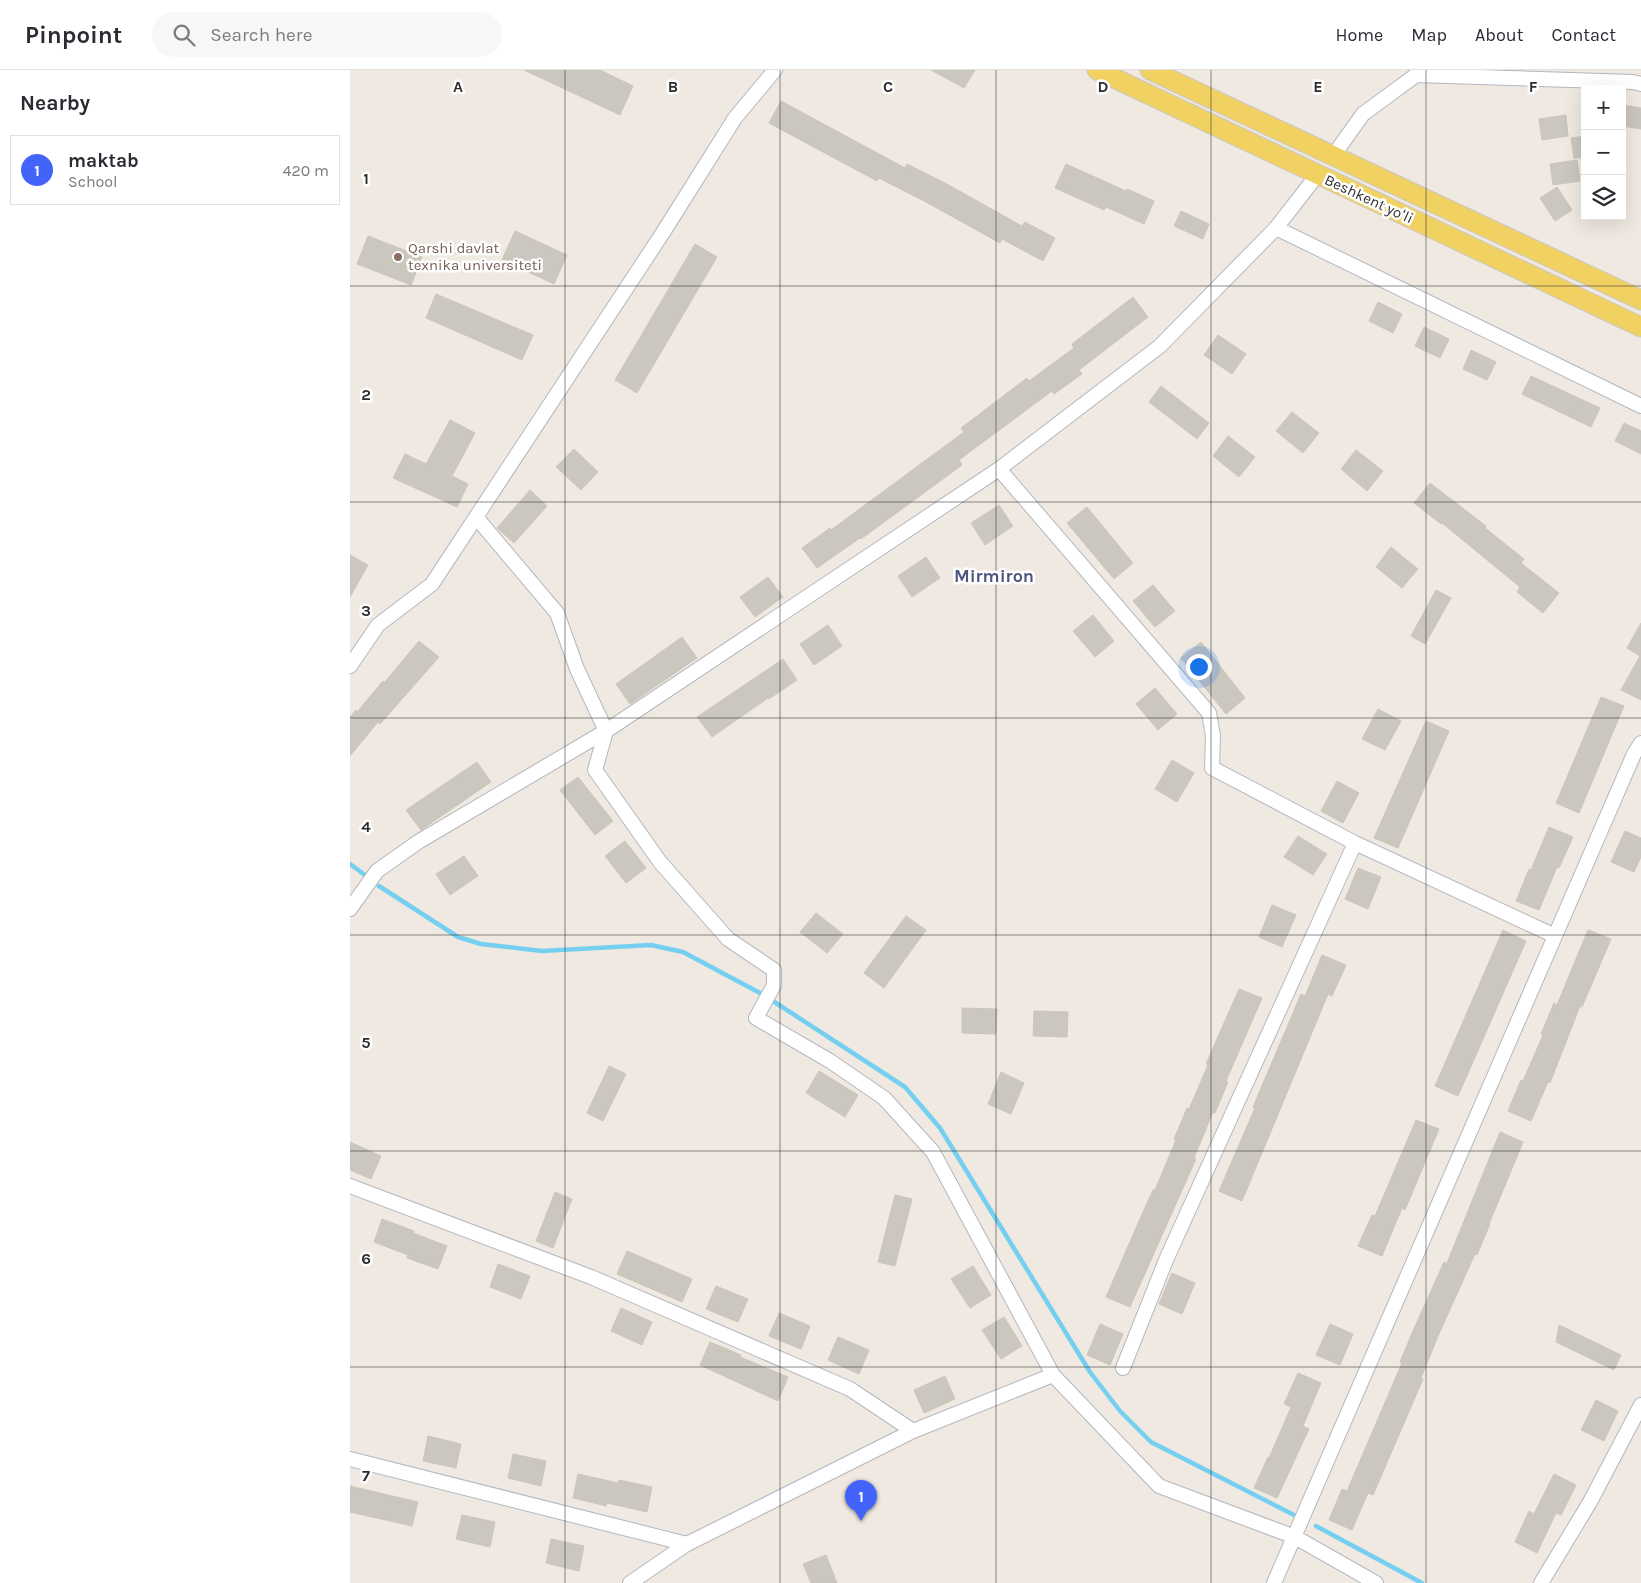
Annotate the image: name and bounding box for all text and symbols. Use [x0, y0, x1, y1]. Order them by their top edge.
search box [152, 12, 502, 57]
text: Pinpoint [25, 21, 122, 49]
icon: search [170, 21, 198, 49]
text: Search here [210, 24, 312, 46]
text: Home [1335, 24, 1383, 46]
text: Map [1411, 24, 1447, 46]
text: About [1475, 24, 1524, 46]
text: Contact [1552, 24, 1616, 46]
text: A [453, 77, 463, 96]
text: B [668, 77, 678, 96]
text: C [883, 77, 893, 96]
text: D [1098, 77, 1109, 96]
text: E [1313, 77, 1323, 96]
text: F [1529, 77, 1538, 96]
map controls [1581, 85, 1626, 220]
button: + [1581, 85, 1626, 130]
text: Nearby [20, 91, 90, 115]
button: − [1581, 130, 1626, 175]
text: maktab [68, 150, 139, 172]
text: 1 [34, 161, 40, 180]
text: 420 m [283, 161, 329, 180]
text: 1 [363, 169, 369, 188]
street label: Beshkent yoʻli [1322, 171, 1416, 227]
text: School [68, 172, 118, 191]
button: layers [1581, 175, 1626, 220]
place label: Qarshi davlat texnika universiteti [408, 239, 542, 274]
marker: Qarshi davlat texnika universiteti [392, 251, 404, 263]
text: 2 [361, 385, 371, 404]
district label: Mirmiron [954, 565, 1034, 587]
text: 3 [361, 601, 371, 620]
your location [1186, 654, 1212, 680]
text: 4 [361, 817, 371, 836]
text: 5 [361, 1033, 371, 1052]
text: 6 [361, 1249, 371, 1268]
text: 7 [362, 1466, 370, 1485]
pin: 1 [845, 1480, 877, 1521]

